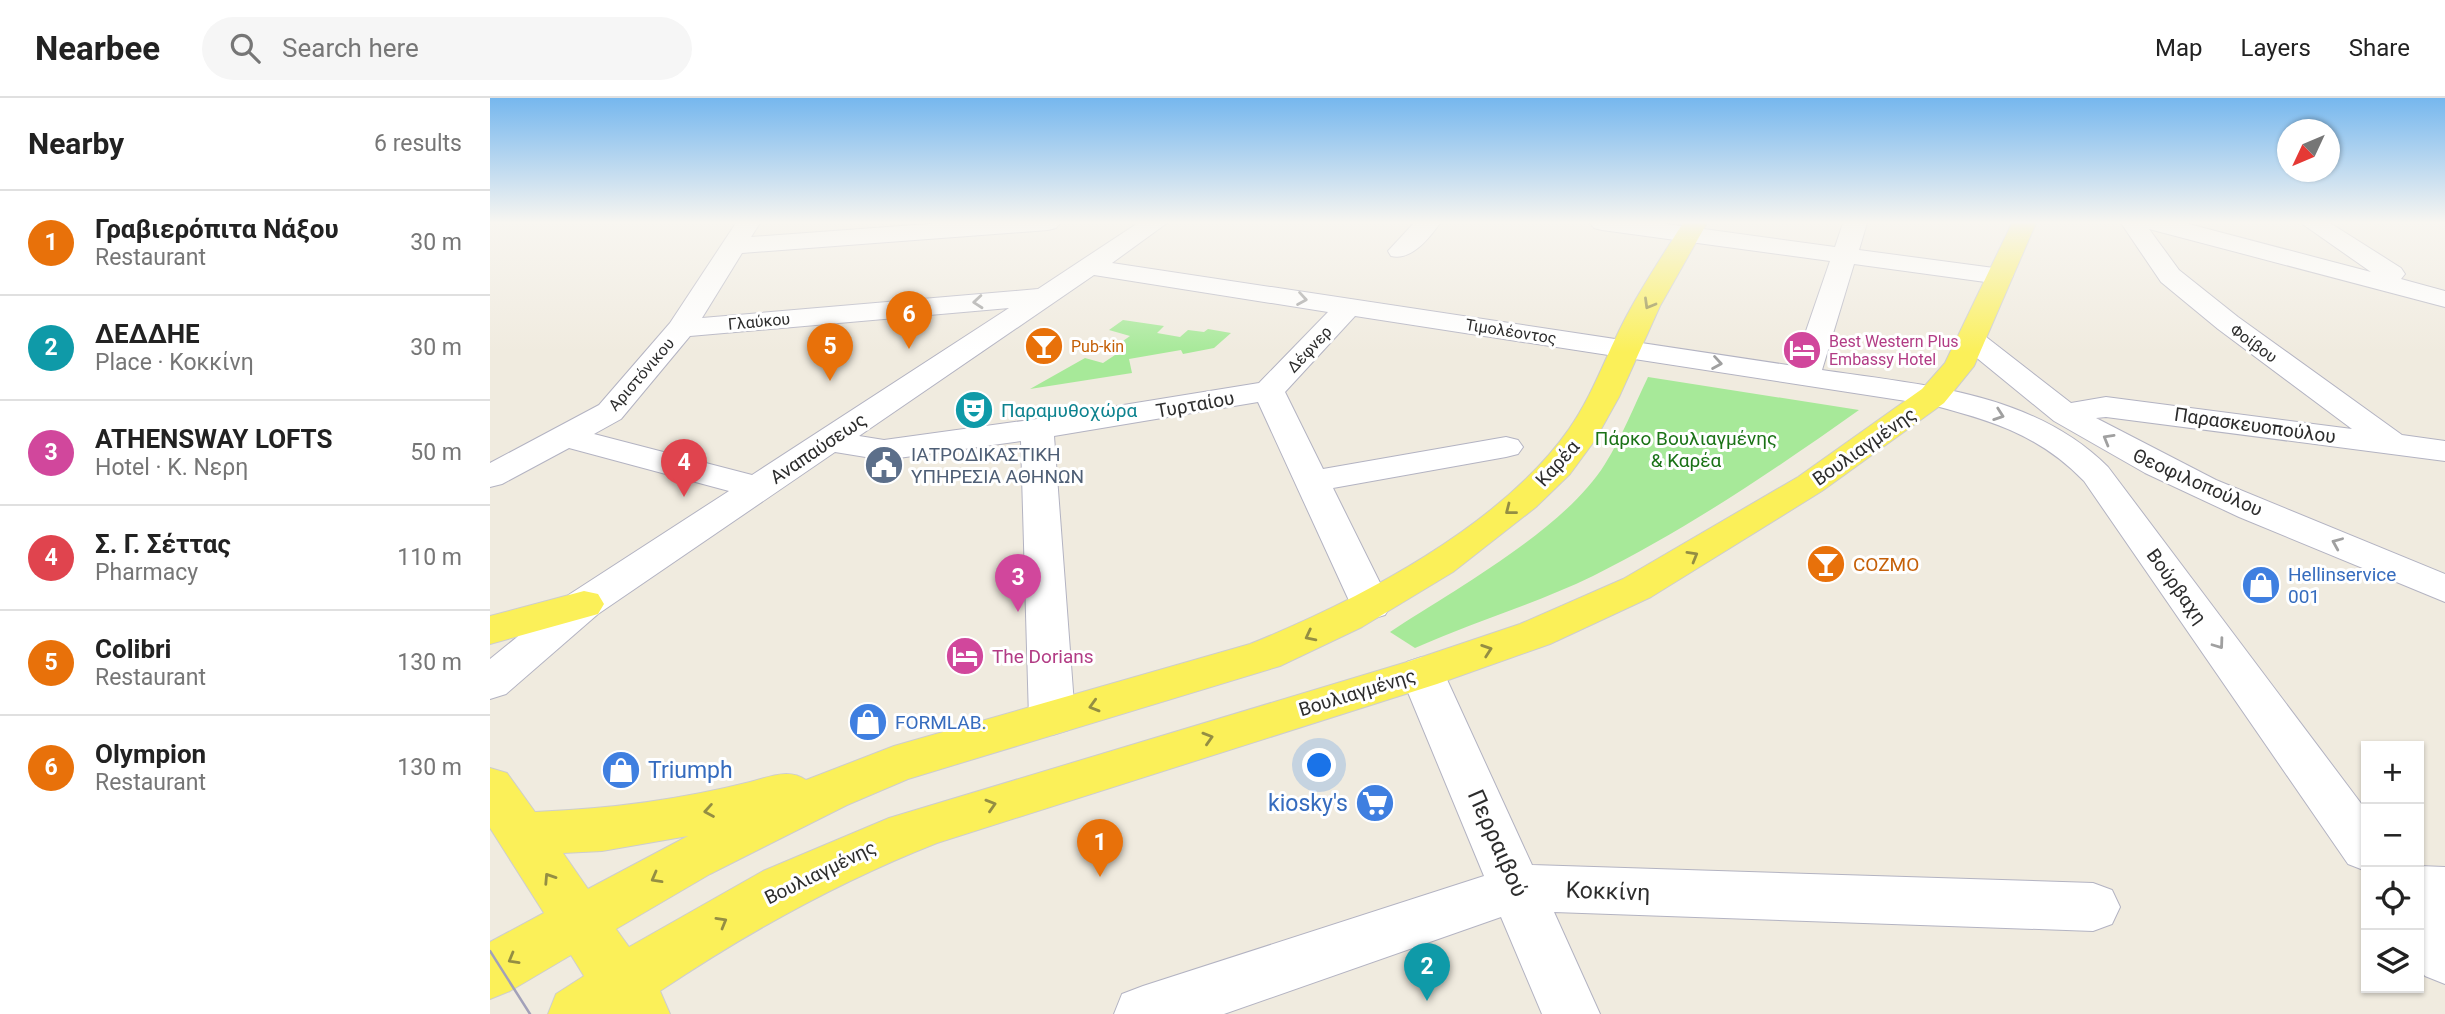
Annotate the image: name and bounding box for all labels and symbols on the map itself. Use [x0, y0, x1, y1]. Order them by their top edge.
north arrow [2277, 119, 2340, 182]
pin: 6 [886, 291, 932, 349]
one-way arrow [1296, 292, 1308, 307]
one-way arrow [972, 294, 983, 309]
one-way arrow [1644, 296, 1657, 309]
street label: Γλαύκου [727, 309, 791, 334]
street label: Τιμολέοντος [1464, 315, 1558, 348]
street label: Φοίβου [2227, 320, 2281, 367]
street label: Δέφνερ [1283, 322, 1336, 377]
pin: 5 [807, 323, 853, 381]
bar icon: Pub-kin [1023, 325, 1065, 367]
hotel icon: Best Western Plus Embassy Hotel [1781, 329, 1823, 371]
place label: Best Western Plus Embassy Hotel [1829, 332, 1959, 369]
street label: Αριστόνικου [604, 334, 678, 415]
place label: Pub-kin [1071, 337, 1124, 356]
one-way arrow [1711, 355, 1723, 370]
street label: Τυρταίου [1154, 386, 1236, 423]
theatre icon: Παραμυθοχώρα [953, 389, 995, 431]
place label: Παραμυθοχώρα [1001, 399, 1138, 422]
street label: Βουλιαγμένης [1808, 402, 1920, 491]
street label: Παρασκευοπούλου [2173, 403, 2337, 448]
one-way arrow [1992, 407, 2004, 421]
street label: Αναπαύσεως [766, 408, 871, 489]
park label: Πάρκο Βουλιαγμένης & Καρέα [1595, 427, 1777, 472]
one-way arrow [2102, 434, 2115, 447]
street label: Καρέα [1531, 435, 1584, 491]
pin: 4 [661, 439, 707, 497]
place label: ΙΑΤΡΟΔΙΚΑΣΤΙΚΗ ΥΠΗΡΕΣΙΑ ΑΘΗΝΩΝ [911, 443, 1084, 488]
public building icon: ΙΑΤΡΟΔΙΚΑΣΤΙΚΗ ΥΠΗΡΕΣΙΑ ΑΘΗΝΩΝ [863, 444, 905, 486]
street label: Θεοφιλοπούλου [2129, 444, 2266, 521]
one-way arrow [1505, 502, 1518, 515]
one-way arrow [2332, 537, 2344, 551]
bar icon: COZMO [1805, 543, 1847, 585]
street label: Βούρβαχη [2142, 544, 2212, 628]
one-way arrow [1685, 551, 1698, 564]
place label: COZMO [1853, 553, 1919, 576]
pin: 3 [995, 554, 1041, 612]
place label: Hellinservice 001 [2288, 563, 2396, 608]
shop icon: Hellinservice 001 [2240, 564, 2282, 606]
one-way arrow [1305, 628, 1317, 642]
hotel icon: The Dorians [944, 635, 986, 677]
one-way arrow [2210, 636, 2223, 649]
one-way arrow [1480, 644, 1492, 659]
place label: The Dorians [992, 645, 1094, 668]
street label: Βουλιαγμένης [1296, 664, 1418, 721]
one-way arrow [1088, 697, 1100, 712]
shop icon: FORMLAB. [847, 701, 889, 743]
place label: FORMLAB. [895, 711, 987, 734]
one-way arrow [1201, 731, 1213, 746]
your location [1302, 748, 1336, 782]
shop icon: Triumph [600, 749, 642, 791]
place label: Triumph [648, 757, 733, 784]
supermarket icon: kiosky's [1354, 782, 1396, 824]
street label: Περραιβού [1462, 785, 1533, 901]
place label: kiosky's [1268, 790, 1348, 817]
one-way arrow [984, 799, 996, 814]
one-way arrow [703, 803, 715, 818]
pin: 1 [1077, 819, 1123, 877]
street label: Βουλιαγμένης [761, 836, 880, 909]
one-way arrow [650, 870, 663, 883]
one-way arrow [545, 873, 558, 886]
street label: Κοκκίνη [1565, 877, 1651, 906]
one-way arrow [714, 917, 727, 930]
pin: 2 [1404, 943, 1450, 1001]
one-way arrow [508, 951, 520, 964]

